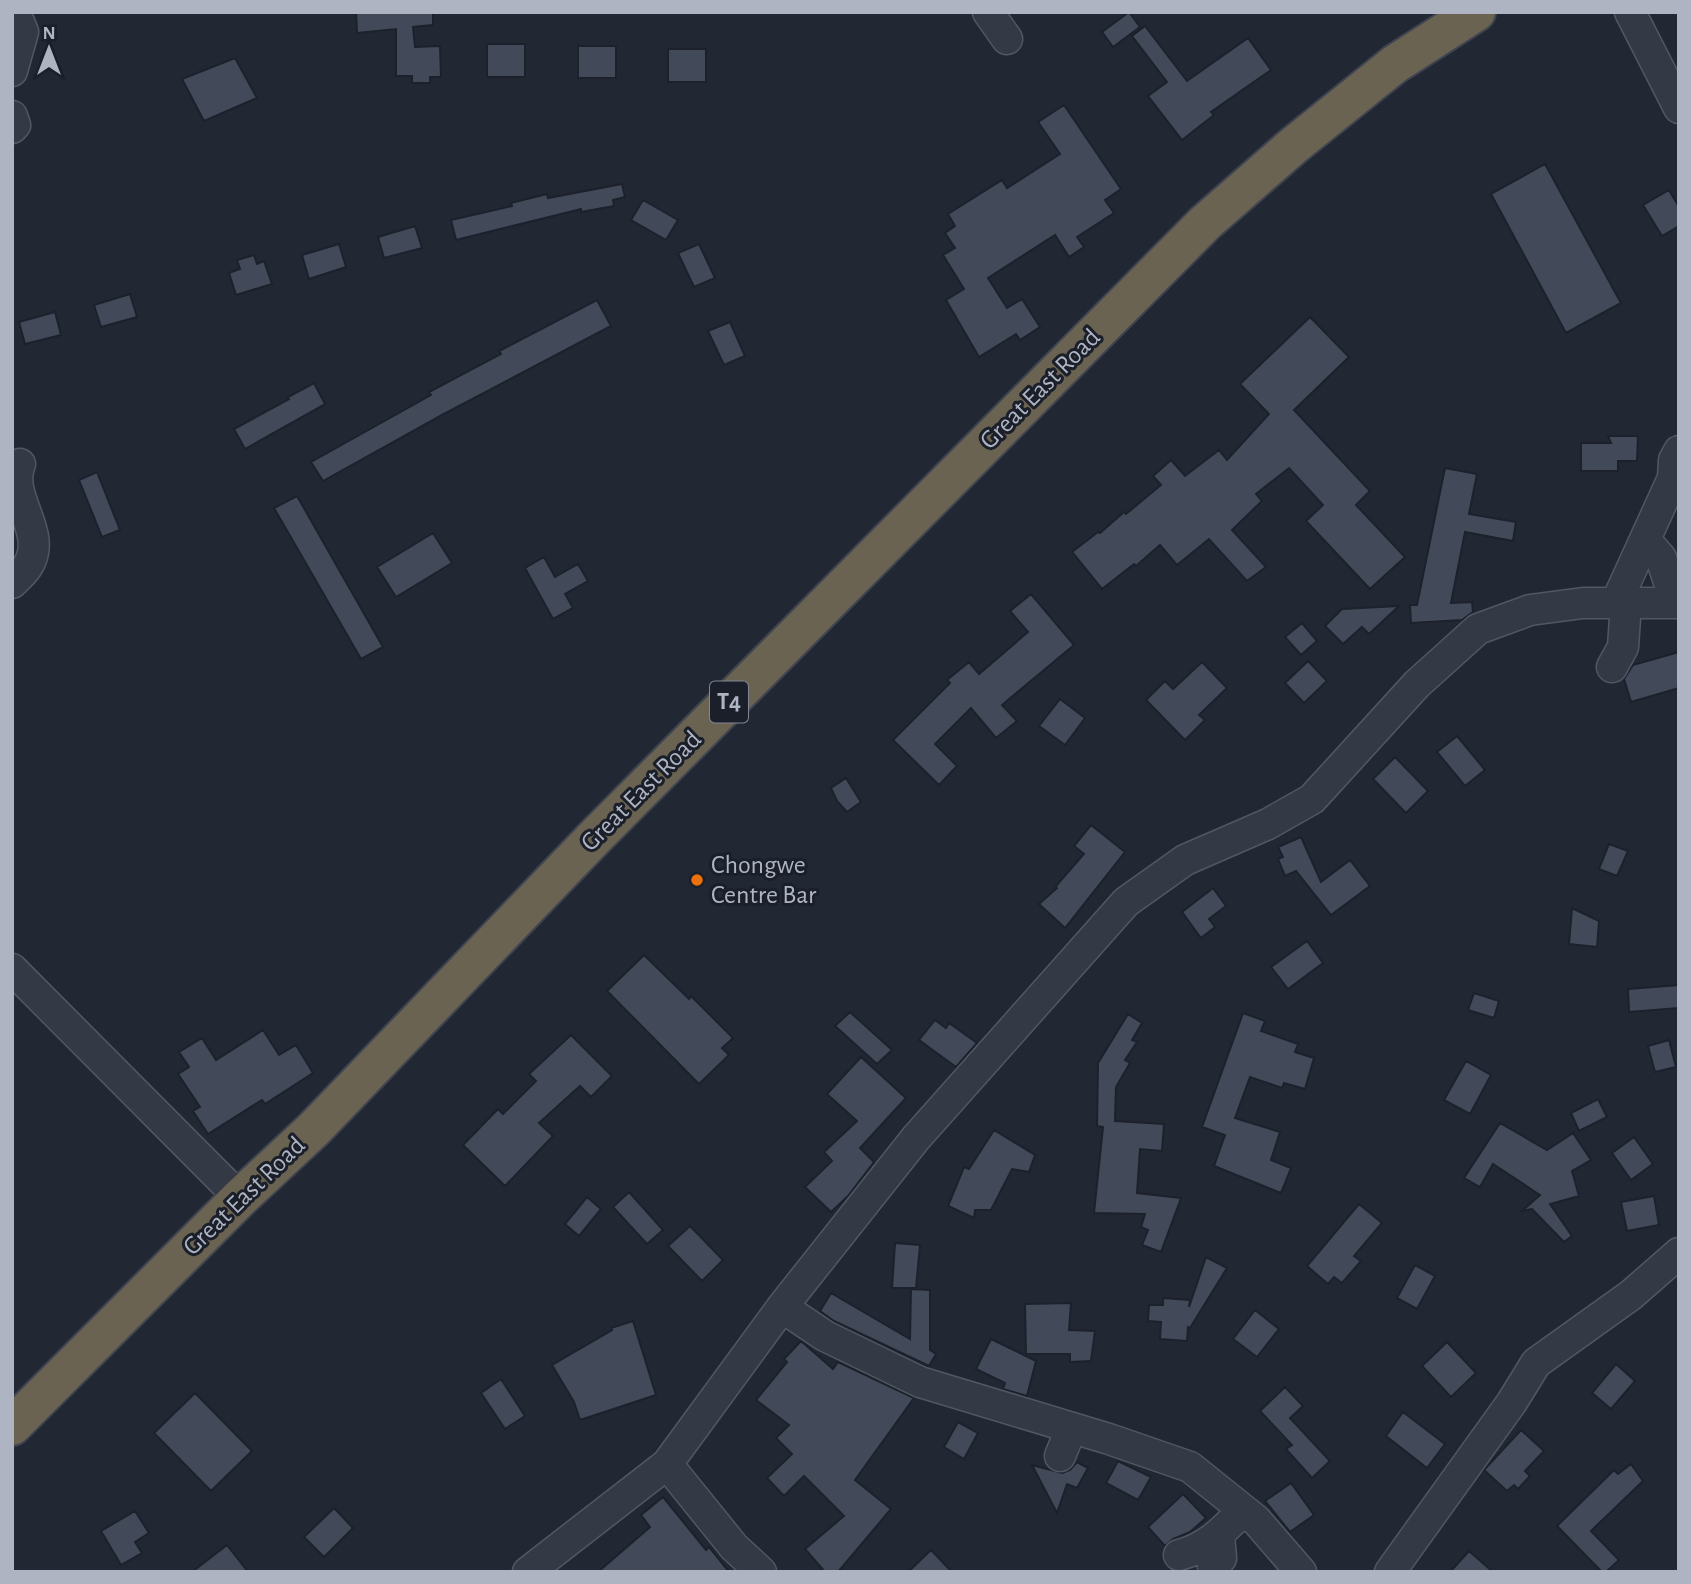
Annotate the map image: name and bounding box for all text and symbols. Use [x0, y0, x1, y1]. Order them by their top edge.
north arrow [14, 14, 84, 84]
text: N [42, 24, 56, 43]
street label: Great East Road [975, 324, 1105, 454]
road number: T4 [710, 682, 748, 722]
street label: Great East Road [576, 726, 706, 856]
place label: Chongwe Centre Bar [711, 852, 817, 908]
marker: Chongwe Centre Bar [689, 872, 705, 888]
street label: Great East Road [178, 1132, 310, 1260]

